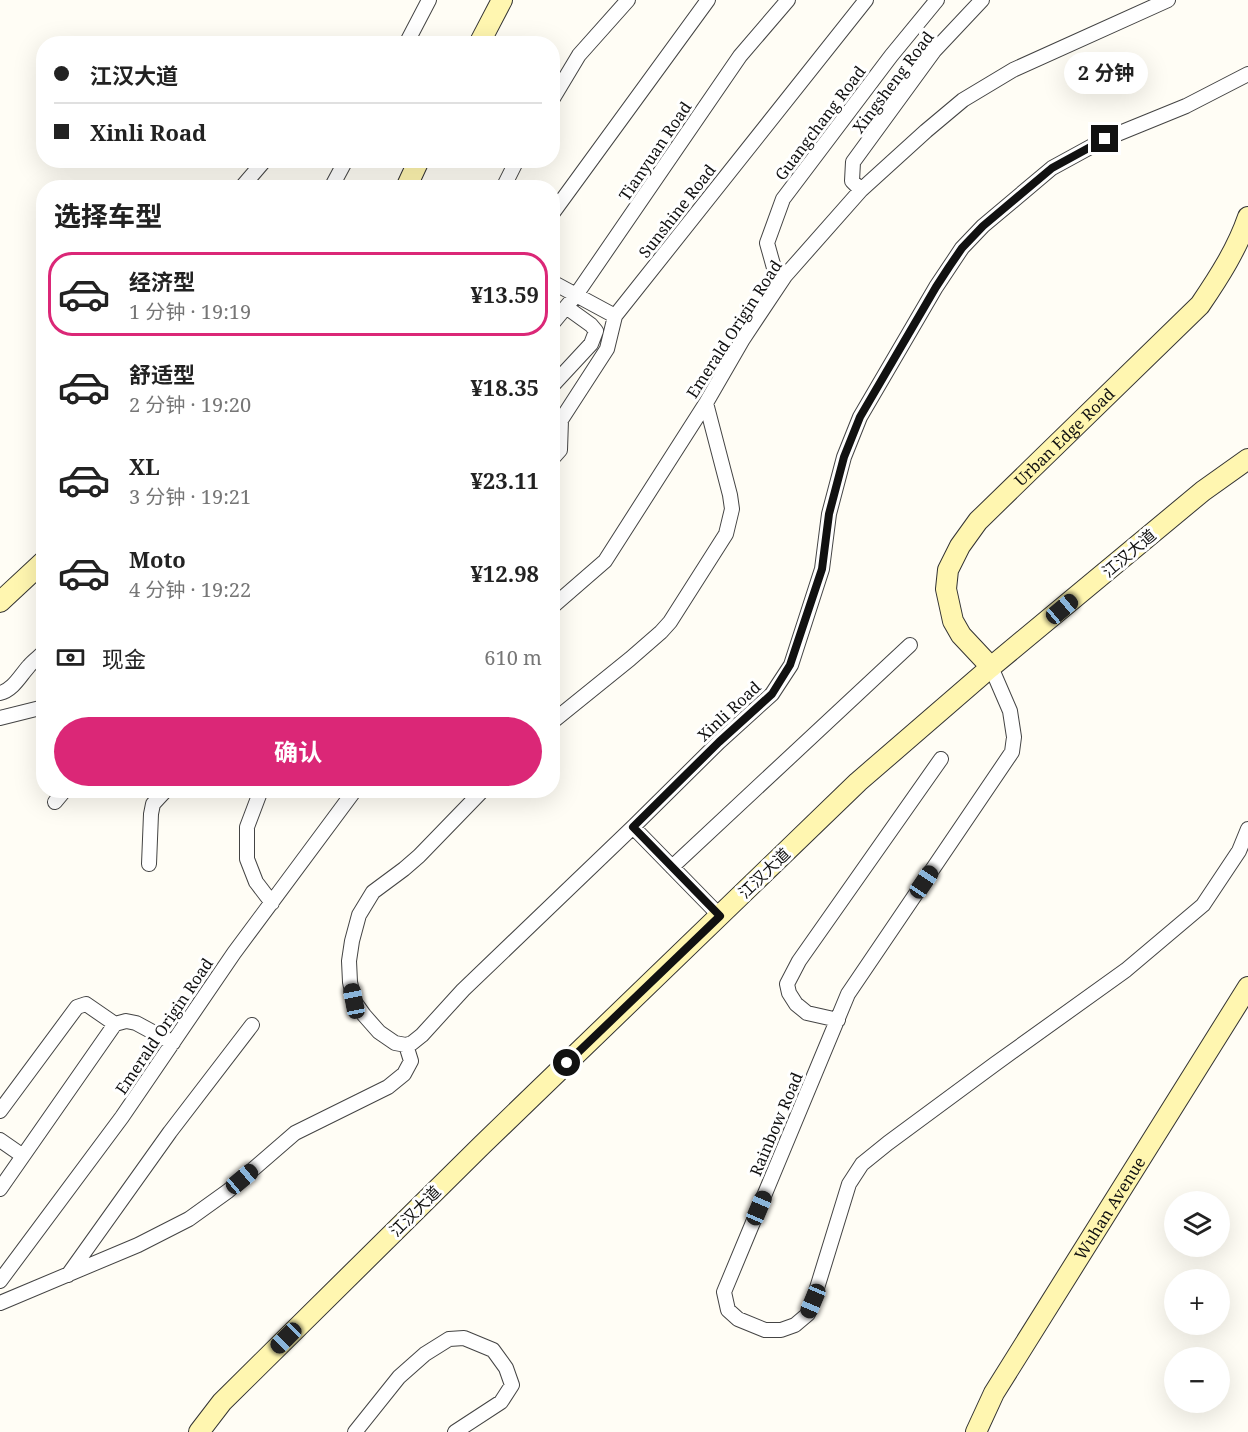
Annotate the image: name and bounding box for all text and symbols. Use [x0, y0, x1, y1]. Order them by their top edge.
street label: Xingsheng Road [847, 26, 939, 137]
callout: 2 分钟 [1063, 52, 1147, 94]
text: 2 分钟 [1078, 59, 1134, 86]
text: 江汉大道 [90, 60, 178, 90]
street label: Guangchang Road [770, 61, 870, 185]
street label: Tianyuan Road [614, 97, 696, 205]
text: Xinli Road [90, 117, 206, 147]
route end [1091, 125, 1118, 152]
street label: Sunshine Road [633, 159, 721, 262]
text: 选择车型 [54, 197, 162, 234]
street label: Emerald Origin Road [681, 256, 787, 402]
text: 经济型 [129, 266, 195, 296]
icon: car [57, 267, 111, 321]
text: ¥13.59 [470, 279, 539, 309]
text: 1 分钟 · 19:19 [129, 298, 251, 325]
text: 舒适型 [129, 359, 195, 389]
icon: car [57, 360, 111, 414]
text: ¥18.35 [470, 372, 539, 402]
street label: Urban Edge Road [1009, 383, 1120, 491]
text: 2 分钟 · 19:20 [129, 391, 251, 418]
text: XL [129, 451, 160, 481]
icon: car [57, 453, 111, 507]
text: ¥23.11 [470, 465, 539, 495]
text: 3 分钟 · 19:21 [129, 483, 251, 510]
street label: 江汉大道 [1097, 524, 1161, 582]
text: Moto [129, 544, 186, 574]
icon: car [57, 546, 111, 600]
text: ¥12.98 [470, 558, 539, 588]
text: 4 分钟 · 19:22 [129, 576, 251, 603]
car [1042, 591, 1082, 627]
icon: cash [54, 641, 87, 674]
text: 现金 [102, 643, 146, 673]
text: 610 m [484, 644, 542, 671]
street label: Xinli Road [693, 676, 765, 746]
button: 确认 [54, 717, 542, 786]
street label: 江汉大道 [733, 843, 795, 903]
car [906, 862, 942, 902]
street label: Emerald Origin Road [110, 953, 218, 1099]
car [342, 982, 366, 1020]
route start [553, 1049, 580, 1076]
street label: Rainbow Road [744, 1069, 808, 1179]
street label: Wuhan Avenue [1069, 1152, 1150, 1264]
car [222, 1161, 262, 1197]
street label: 江汉大道 [385, 1181, 445, 1241]
car [744, 1188, 774, 1228]
map controls [1164, 1191, 1230, 1413]
button: layers [1164, 1191, 1230, 1257]
button: + [1164, 1269, 1230, 1335]
car [798, 1281, 828, 1321]
car [267, 1319, 305, 1357]
button: − [1164, 1347, 1230, 1413]

